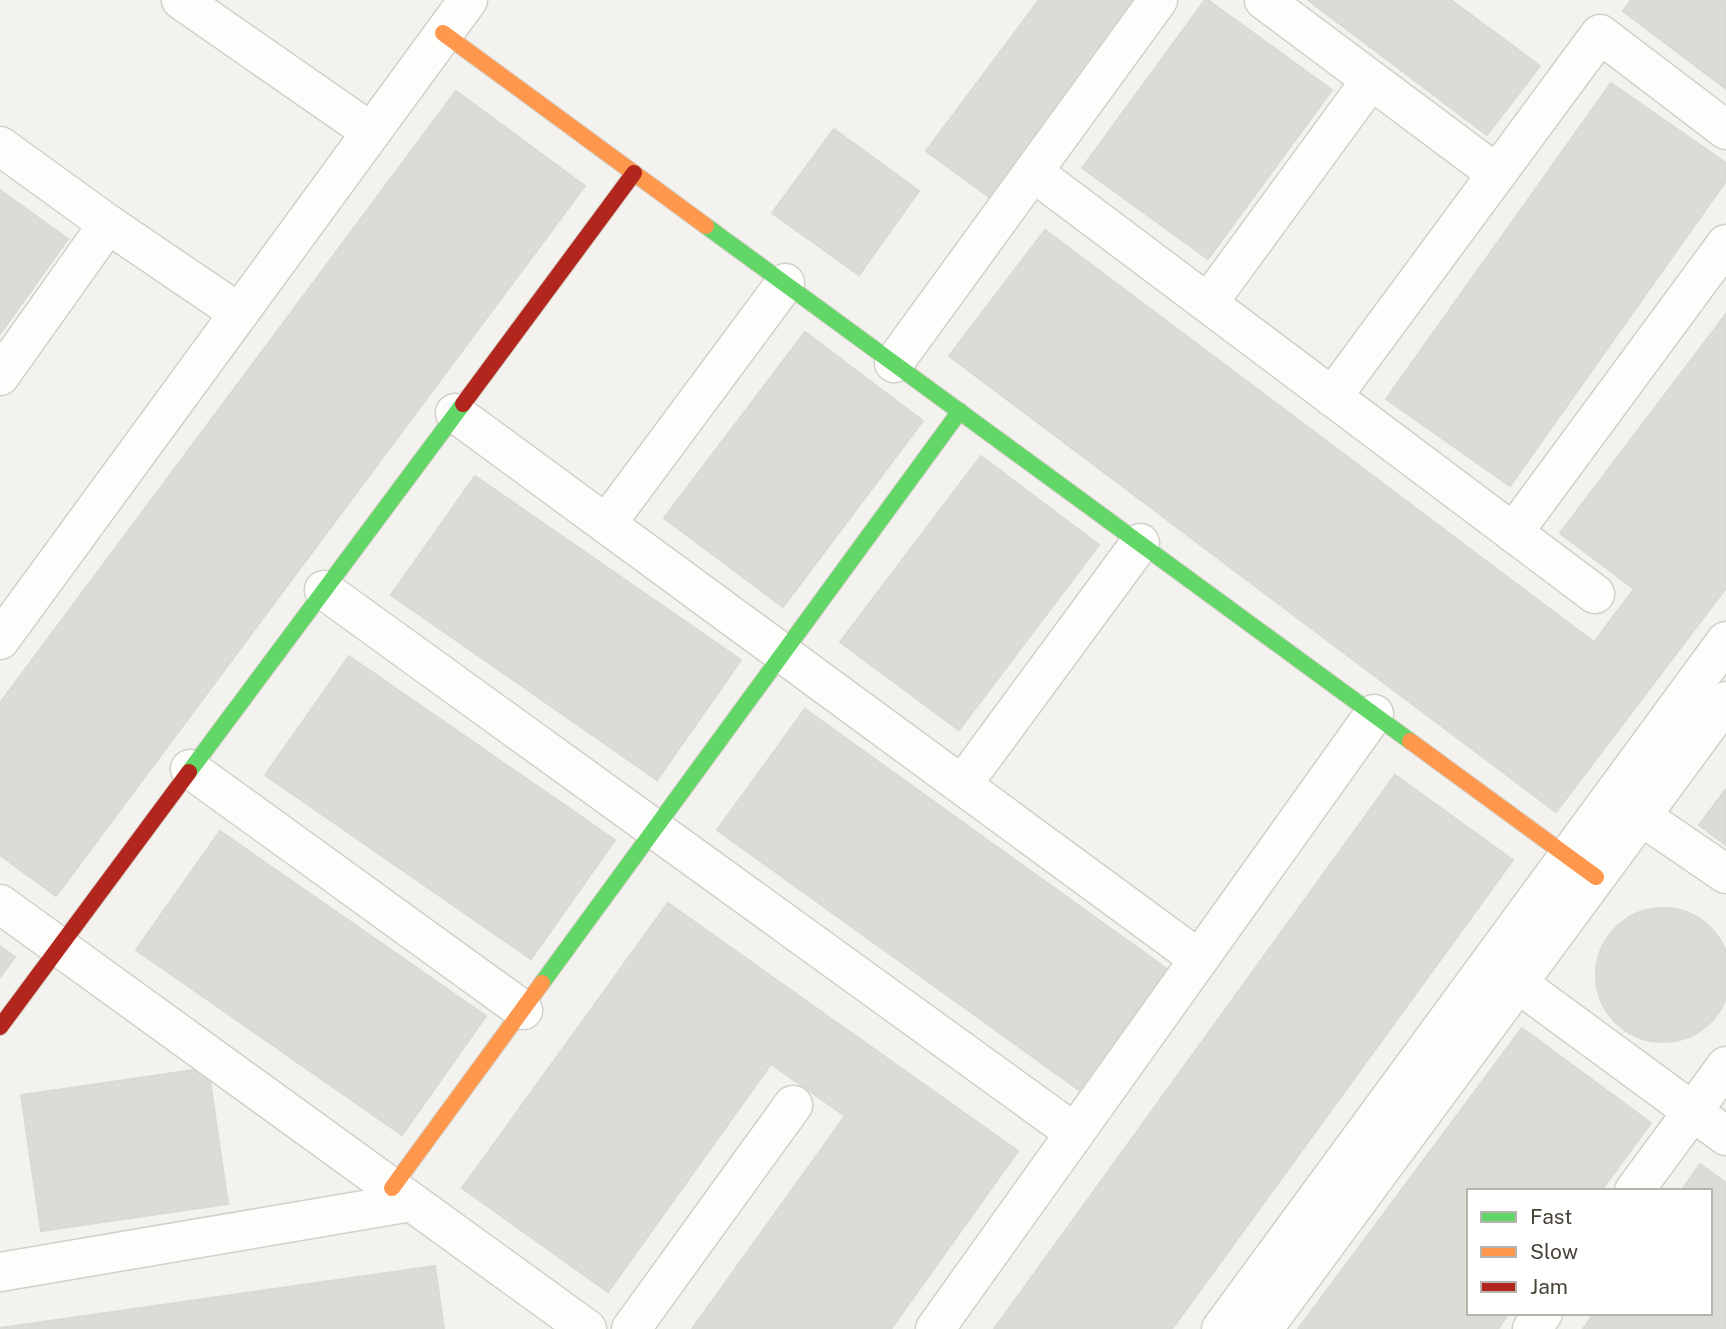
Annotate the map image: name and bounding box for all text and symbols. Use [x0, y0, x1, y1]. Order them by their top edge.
legend [1467, 1189, 1712, 1315]
text: Fast [1530, 1204, 1572, 1229]
text: Slow [1530, 1239, 1578, 1264]
text: Jam [1530, 1274, 1568, 1299]

